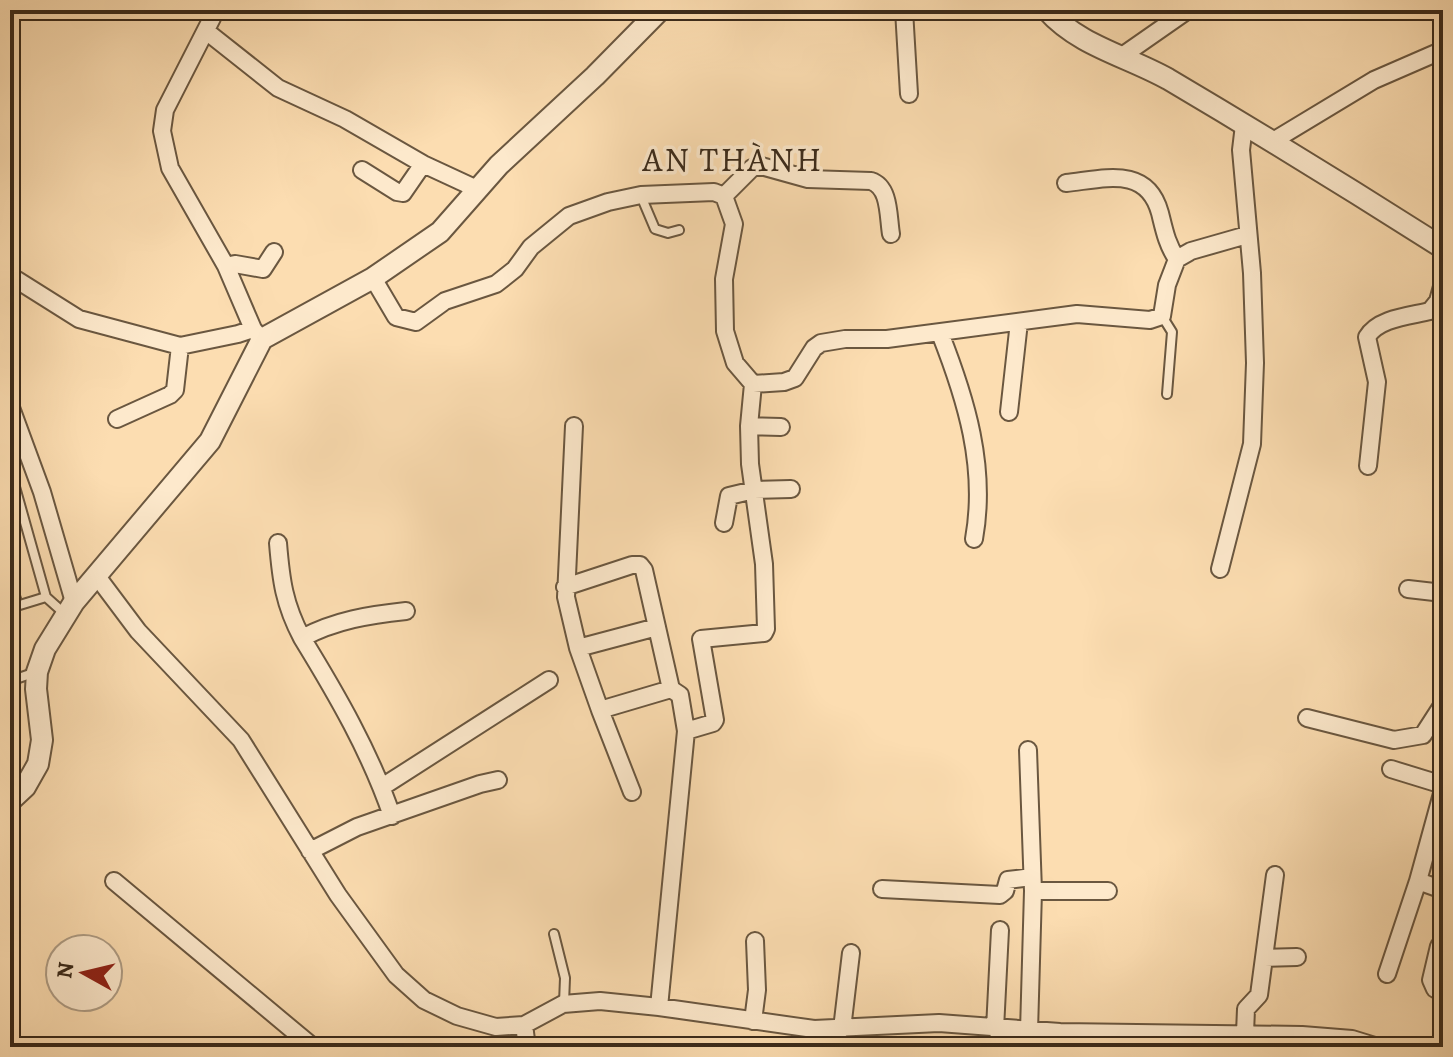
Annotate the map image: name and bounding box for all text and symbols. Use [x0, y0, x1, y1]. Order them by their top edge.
district label: AN THÀNH [642, 136, 823, 183]
north arrow [44, 933, 124, 1013]
text: N [49, 960, 81, 980]

